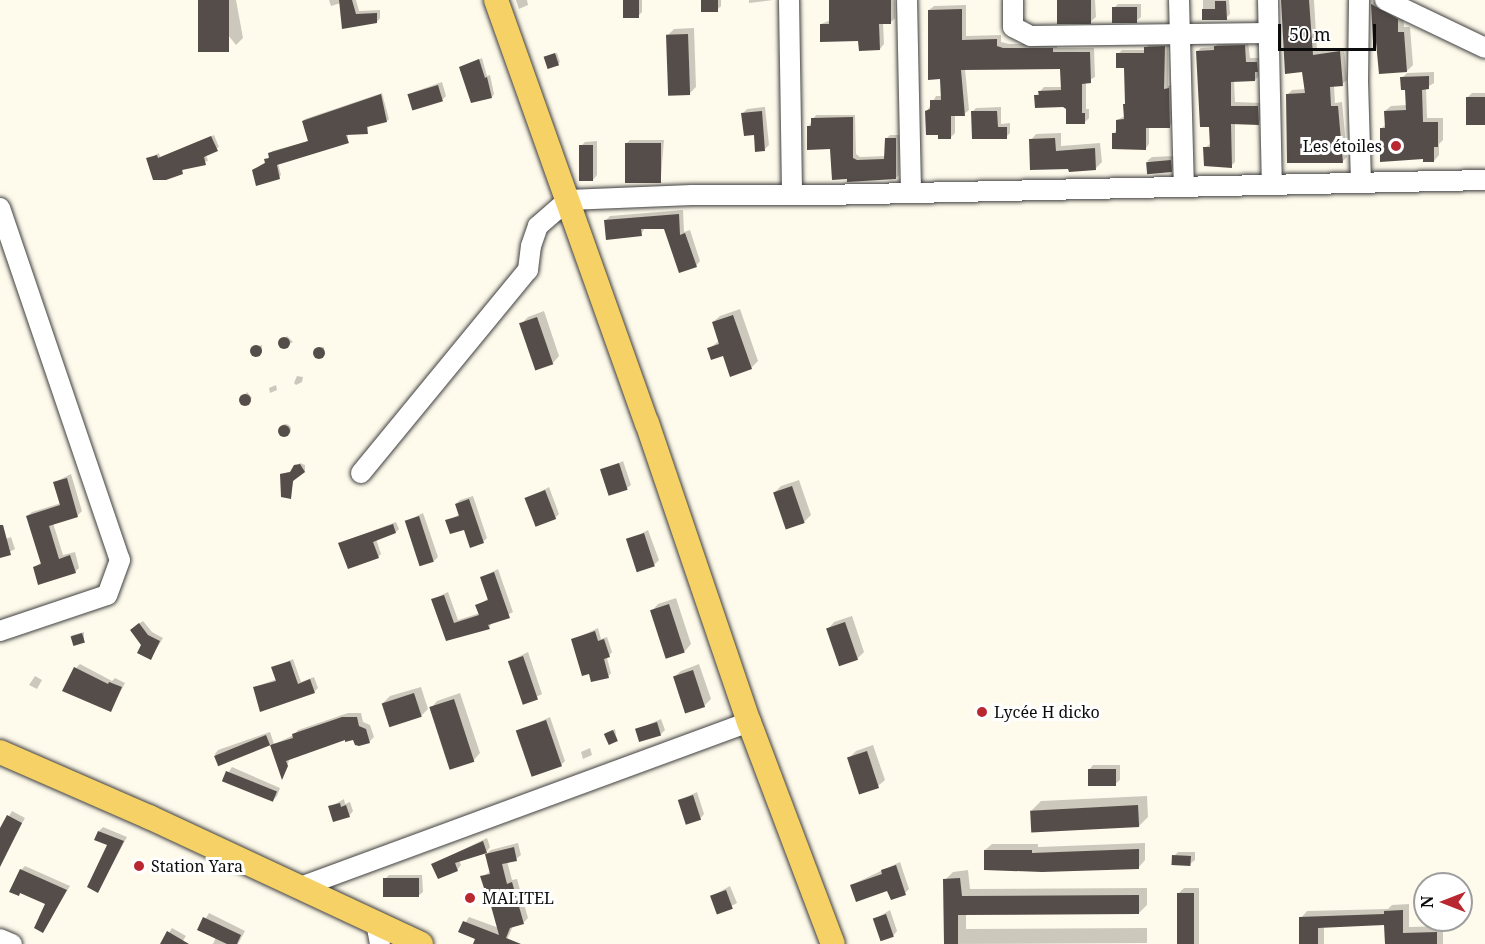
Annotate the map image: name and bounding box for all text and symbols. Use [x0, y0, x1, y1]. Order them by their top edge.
scale bar [1281, 12, 1378, 50]
text: 50 m [1289, 22, 1331, 46]
place label: Les étoiles [1303, 136, 1382, 156]
marker: Les étoiles [1387, 137, 1405, 155]
place label: Lycée H dicko [994, 702, 1100, 722]
marker: Lycée H dicko [975, 705, 989, 719]
place label: Station Yara [151, 856, 243, 876]
marker: Station Yara [132, 859, 146, 873]
north arrow [1413, 872, 1473, 932]
place label: MALITEL [482, 888, 554, 908]
marker: MALITEL [463, 891, 477, 905]
text: N [1416, 896, 1438, 908]

